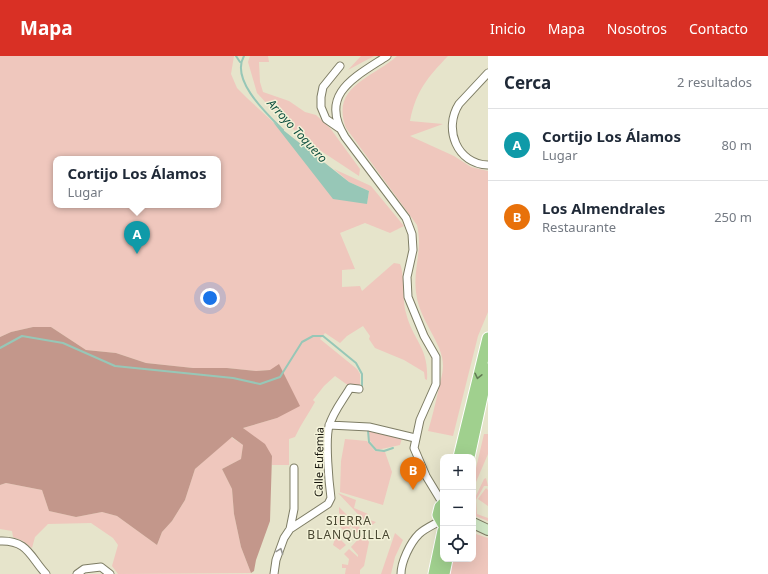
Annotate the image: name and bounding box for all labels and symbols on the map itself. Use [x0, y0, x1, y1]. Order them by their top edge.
water label: Arroyo Toquero [263, 94, 331, 166]
pin: A [124, 221, 150, 254]
your location [200, 288, 220, 308]
one-way arrow [474, 373, 482, 379]
street label: Calle Eufemia [310, 427, 327, 497]
pin: B [400, 457, 426, 490]
district label: SIERRA BLANQUILLA [307, 512, 391, 543]
one-way arrow [275, 547, 283, 554]

